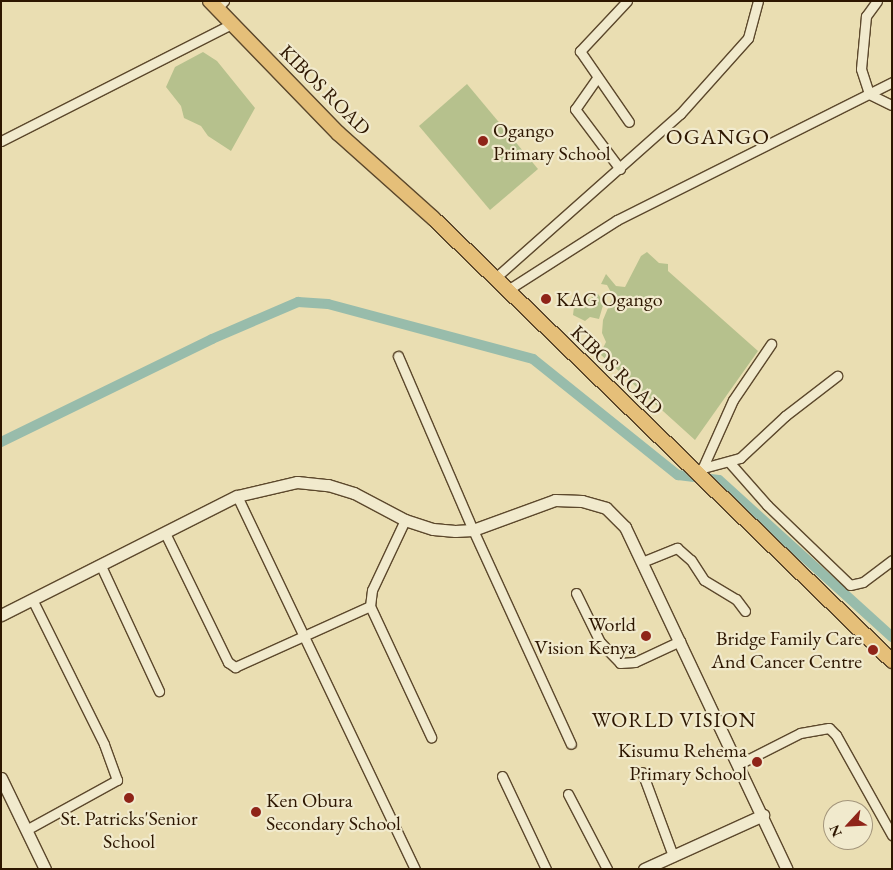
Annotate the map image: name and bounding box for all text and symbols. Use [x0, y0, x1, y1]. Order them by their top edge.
street label: KIBOS ROAD [275, 40, 375, 140]
place label: Ogango Primary School [493, 118, 611, 165]
district label: OGANGO [665, 124, 771, 150]
marker: Ogango Primary School [477, 135, 489, 147]
place label: KAG Ogango [556, 287, 663, 311]
marker: KAG Ogango [540, 293, 552, 305]
street label: KIBOS ROAD [566, 320, 668, 420]
place label: World Vision Kenya [535, 612, 636, 659]
place label: Bridge Family Care And Cancer Centre [711, 626, 862, 673]
marker: World Vision Kenya [640, 630, 652, 642]
marker: Bridge Family Care And Cancer Centre [866, 643, 880, 657]
district label: WORLD VISION [590, 707, 758, 733]
place label: Kisumu Rehema Primary School [618, 738, 747, 785]
marker: Kisumu Rehema Primary School [751, 756, 763, 768]
place label: Ken Obura Secondary School [266, 788, 401, 835]
marker: St. Patricks'Senior School [123, 792, 135, 804]
north arrow [823, 800, 873, 850]
place label: St. Patricks'Senior School [60, 806, 198, 853]
marker: Ken Obura Secondary School [250, 806, 262, 818]
text: N [825, 822, 846, 840]

